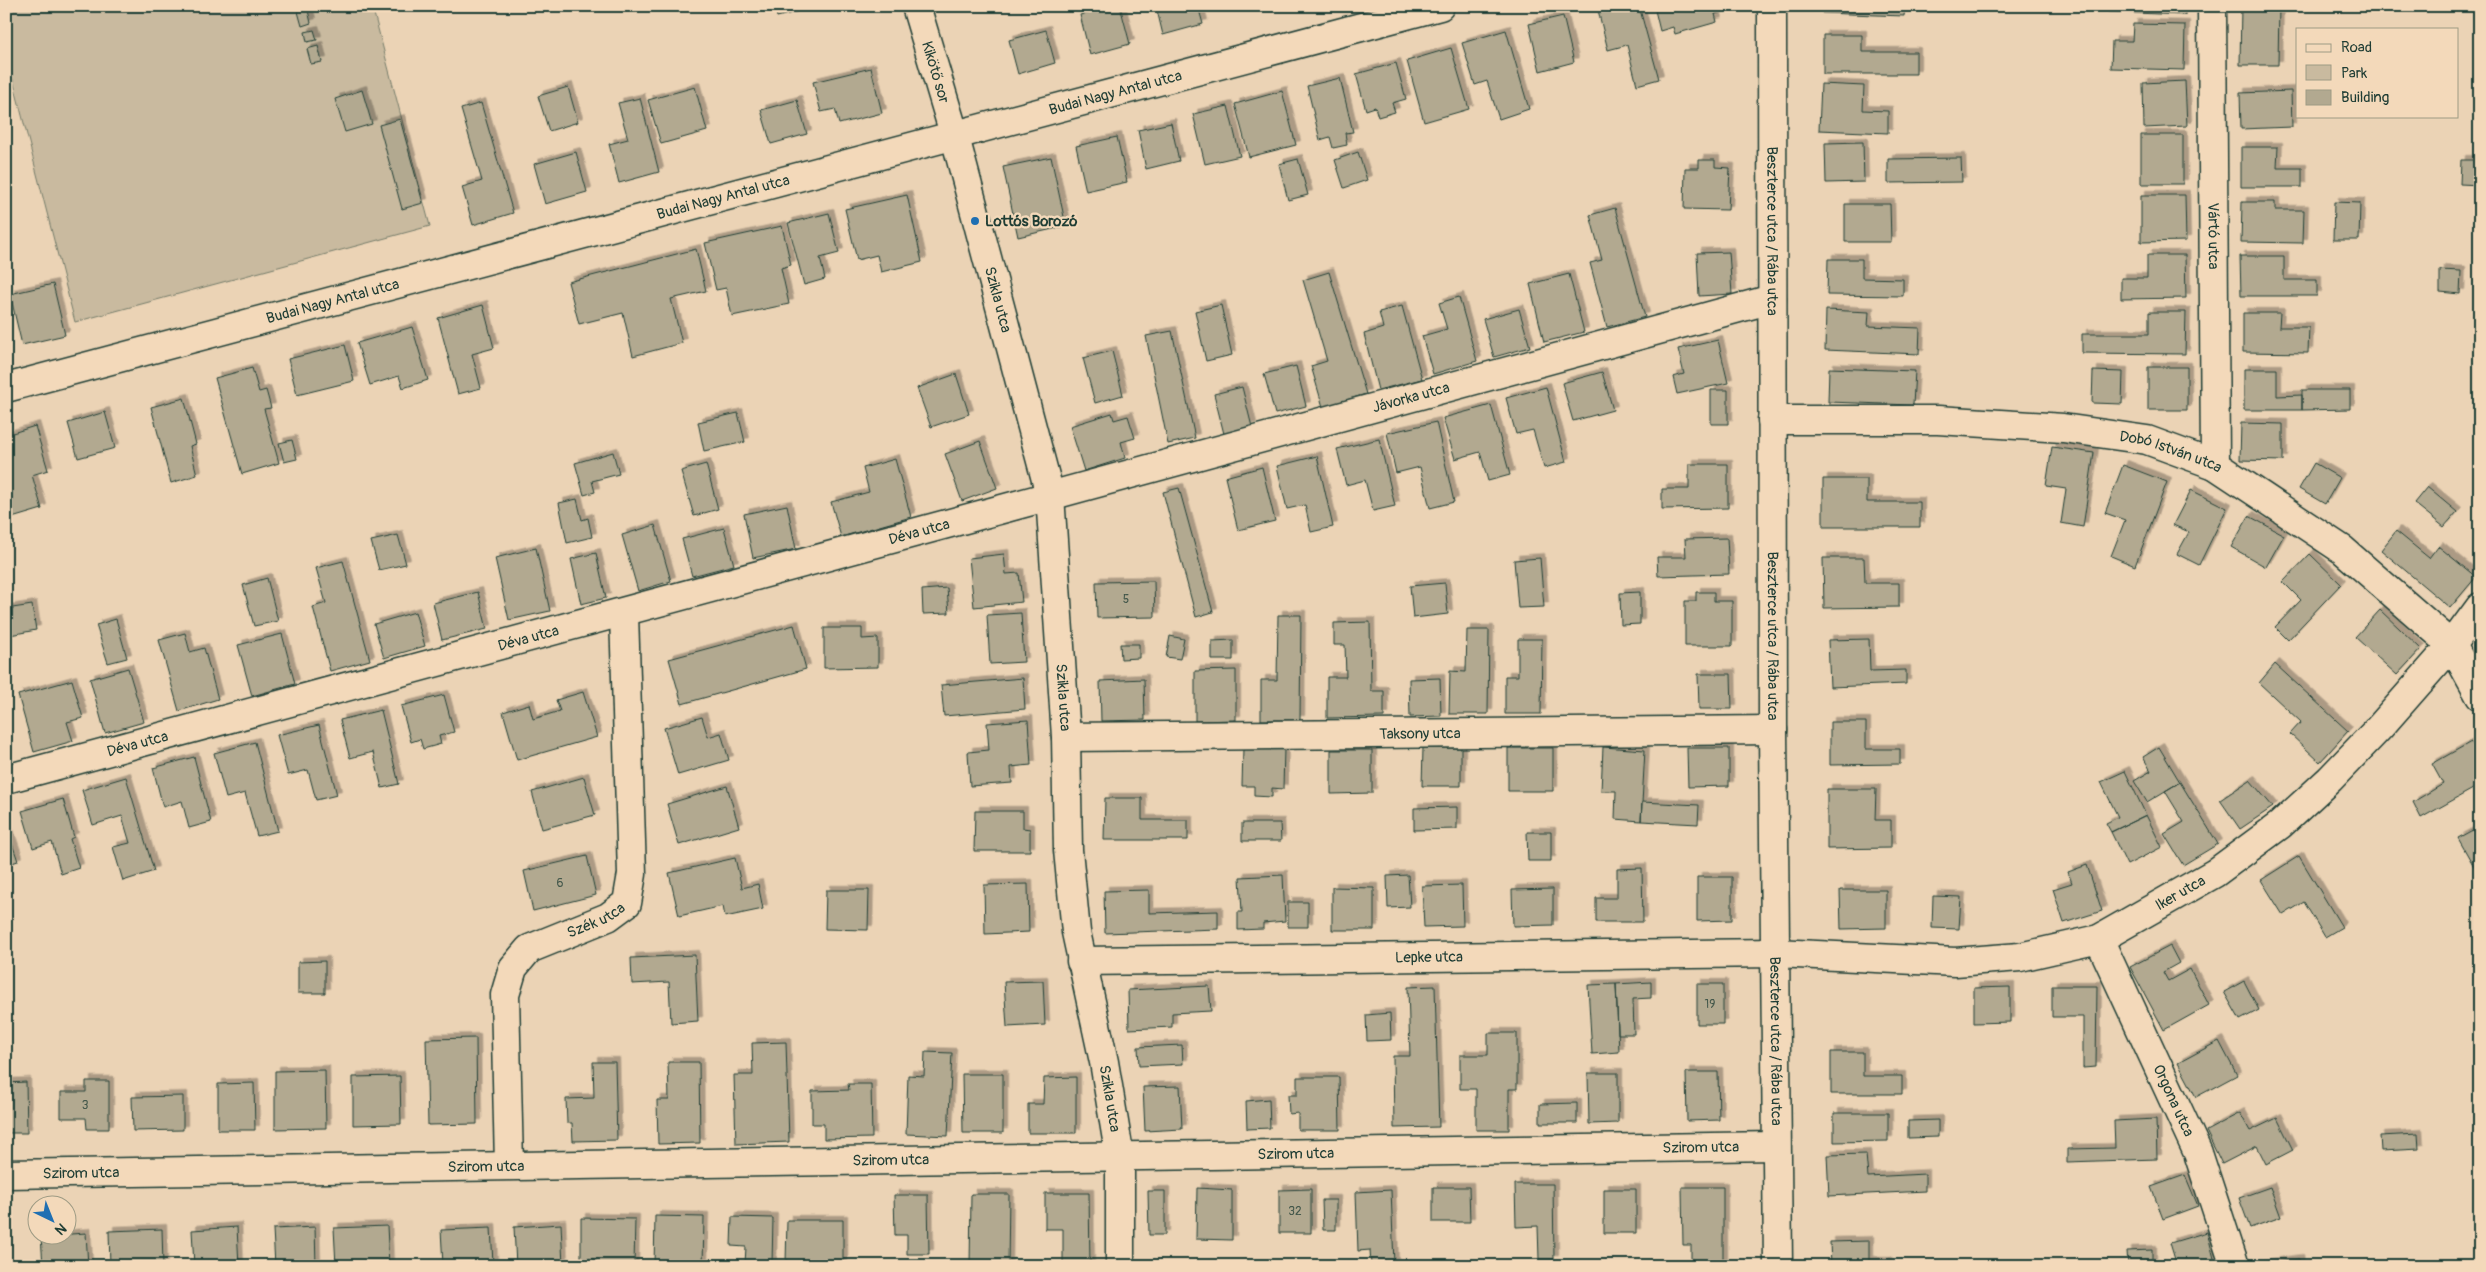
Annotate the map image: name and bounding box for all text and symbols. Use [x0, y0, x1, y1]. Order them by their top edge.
legend [2296, 28, 2458, 118]
text: Road [2341, 38, 2372, 57]
street label: Kikötő sor [917, 39, 954, 106]
text: Park [2341, 64, 2368, 83]
street label: Budai Nagy Antal utca [1047, 66, 1184, 119]
text: Building [2341, 88, 2389, 107]
street label: Beszterce utca / Rába utca [1763, 146, 1782, 316]
street label: Budai Nagy Antal utca [654, 170, 792, 224]
street label: Vártó utca [2204, 202, 2223, 270]
place label: Lottós Borozó [985, 212, 1077, 231]
marker: Lottós Borozó [969, 215, 981, 227]
street label: Szikla utca [980, 265, 1016, 335]
street label: Budai Nagy Antal utca [264, 274, 401, 328]
street label: Jávorka utca [1370, 378, 1452, 417]
street label: Dobó István utca [2118, 427, 2226, 477]
street label: Déva utca [886, 514, 952, 549]
street label: Beszterce utca / Rába utca [1763, 551, 1782, 721]
house number: 5 [1123, 592, 1129, 607]
street label: Déva utca [496, 621, 561, 655]
street label: Szikla utca [1052, 663, 1075, 732]
street label: Taksony utca [1379, 724, 1461, 743]
street label: Déva utca [105, 726, 170, 761]
street label: Iker utca [2152, 871, 2209, 915]
house number: 6 [557, 876, 564, 891]
street label: Szék utca [564, 898, 629, 942]
street label: Lepke utca [1395, 947, 1463, 967]
street label: Beszterce utca / Rába utca [1766, 956, 1786, 1126]
house number: 19 [1705, 997, 1715, 1012]
street label: Orgona utca [2149, 1061, 2199, 1140]
street label: Szikla utca [1095, 1064, 1125, 1133]
house number: 3 [82, 1098, 89, 1113]
street label: Szirom utca [1662, 1137, 1739, 1157]
street label: Szirom utca [1257, 1143, 1334, 1164]
street label: Szirom utca [852, 1150, 929, 1170]
street label: Szirom utca [447, 1156, 524, 1177]
street label: Szirom utca [42, 1163, 120, 1183]
north arrow [28, 1194, 78, 1244]
house number: 32 [1288, 1204, 1302, 1219]
text: N [51, 1220, 70, 1239]

